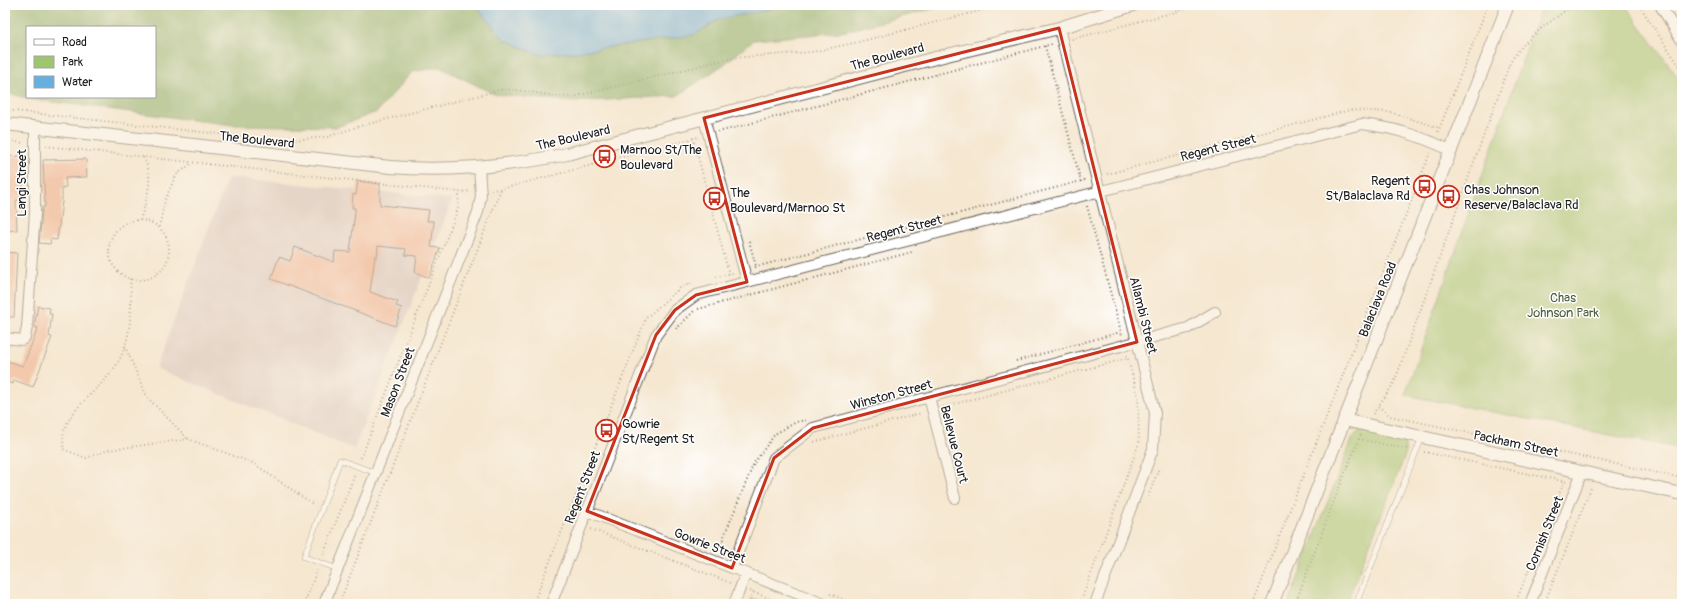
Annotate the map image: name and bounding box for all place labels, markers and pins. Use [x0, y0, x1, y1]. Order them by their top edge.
place label: Marnoo St/The Boulevard [620, 142, 702, 173]
bus stop icon: Marnoo St/The Boulevard [591, 143, 617, 169]
place label: Regent St/Balaclava Rd [1326, 173, 1411, 204]
bus stop icon: Regent St/Balaclava Rd [1412, 174, 1438, 200]
place label: Chas Johnson Reserve/Balaclava Rd [1464, 182, 1579, 213]
bus stop icon: Chas Johnson Reserve/Balaclava Rd [1435, 183, 1461, 209]
place label: The Boulevard/Marnoo St [730, 185, 846, 216]
bus stop icon: The Boulevard/Marnoo St [702, 186, 728, 212]
place label: Gowrie St/Regent St [622, 416, 695, 447]
bus stop icon: Gowrie St/Regent St [593, 417, 619, 443]

